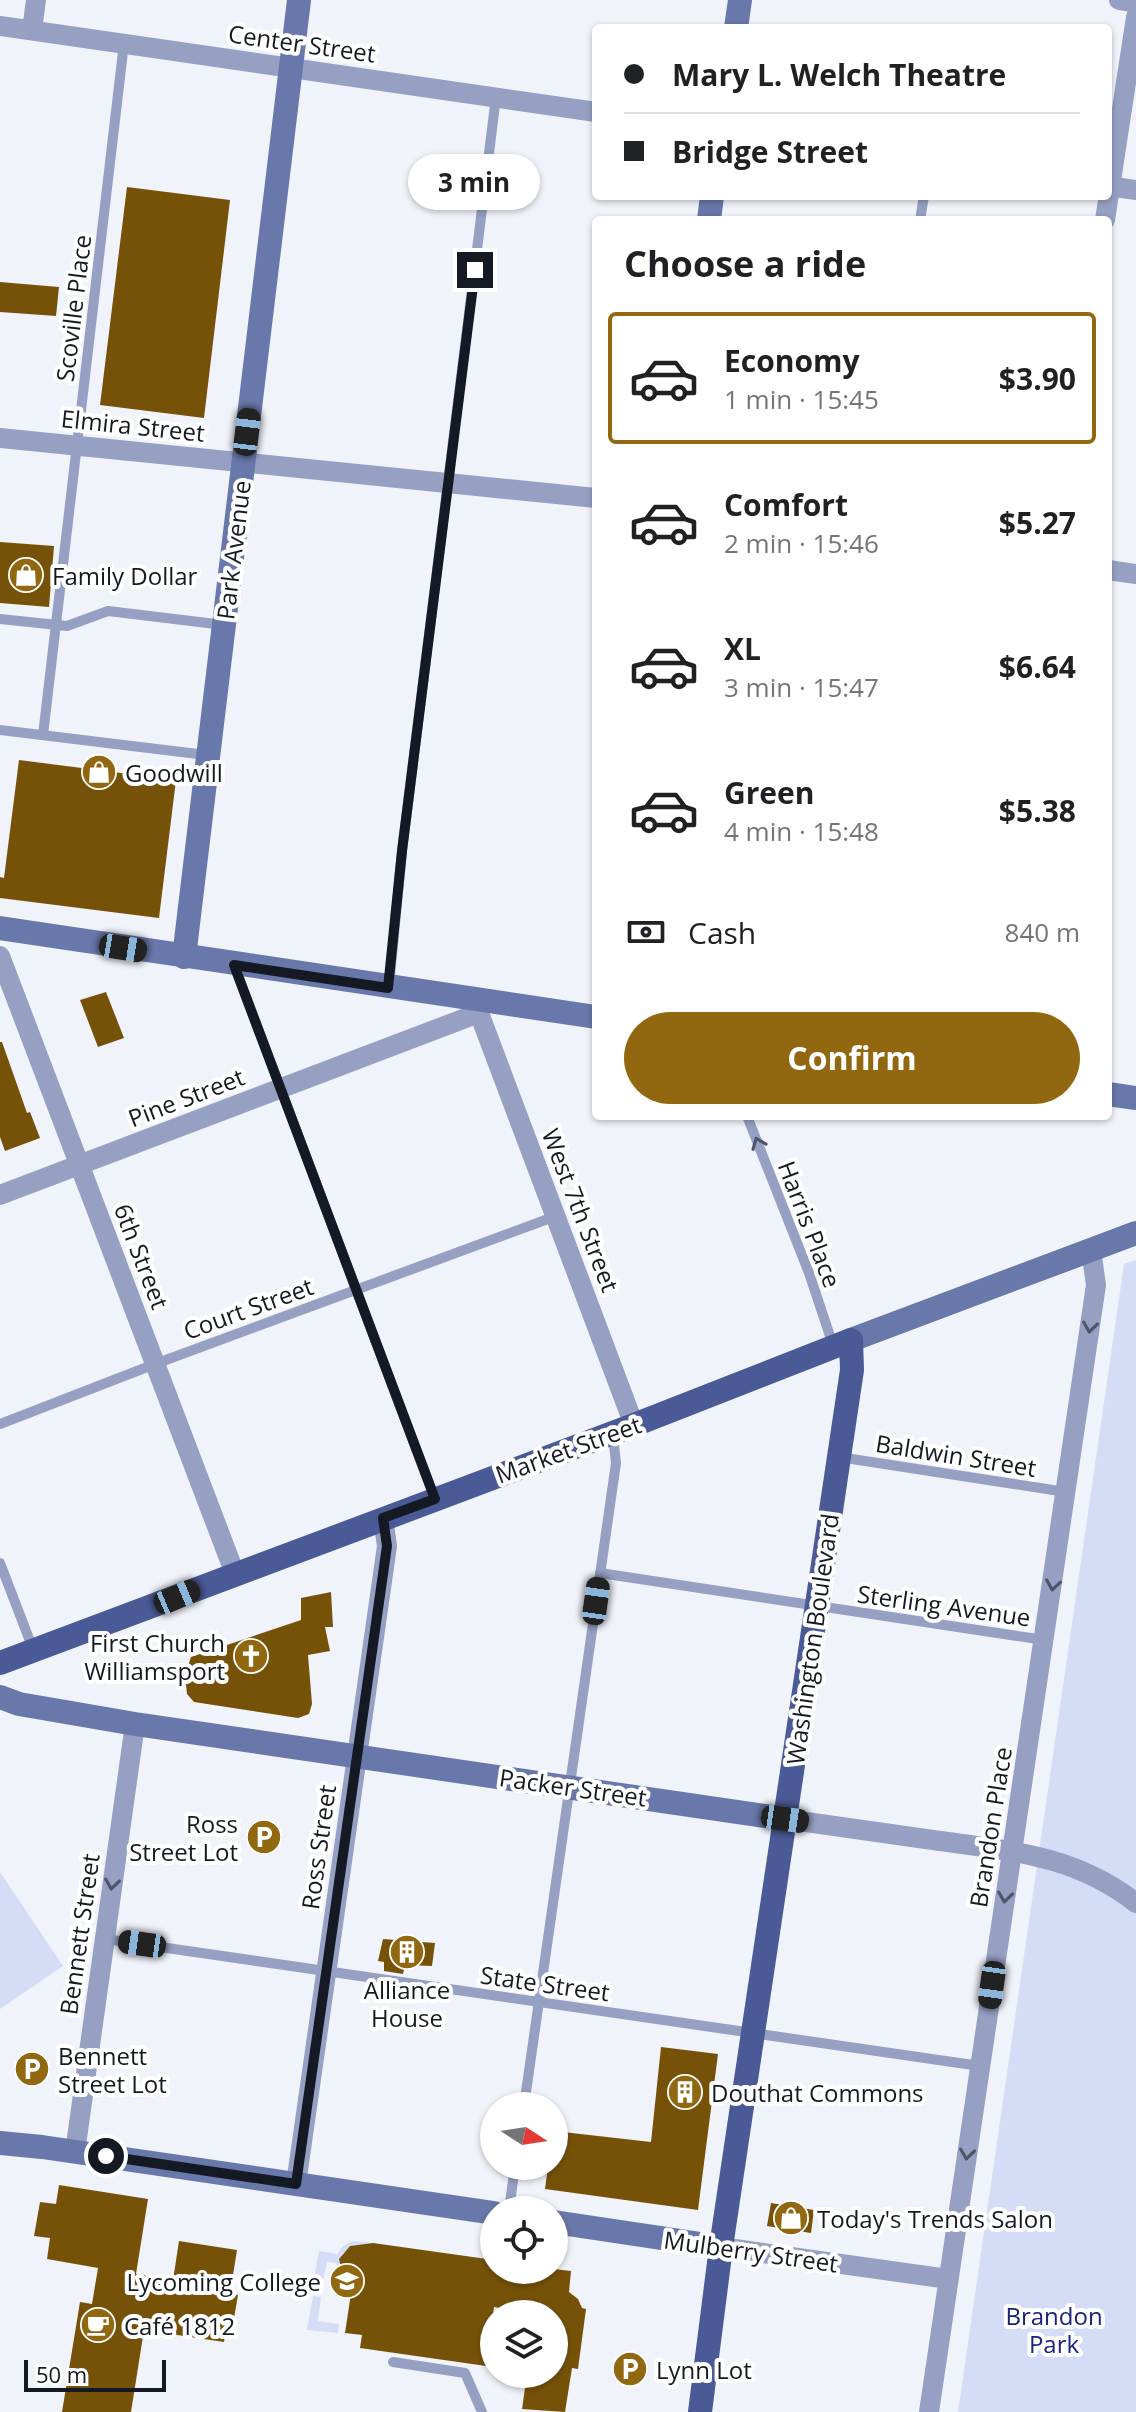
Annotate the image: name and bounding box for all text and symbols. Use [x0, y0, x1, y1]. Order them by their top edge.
street label: Center Street [226, 16, 378, 70]
text: Mary L. Welch Theatre [672, 54, 1006, 95]
text: Bridge Street [672, 131, 868, 172]
callout: 3 min [409, 154, 541, 210]
text: 3 min [438, 164, 510, 200]
street label: Scoville Place [48, 233, 98, 383]
text: Choose a ride [624, 239, 866, 288]
route end [457, 252, 493, 288]
text: Economy [724, 340, 860, 381]
icon: car [628, 342, 700, 414]
text: $3.90 [999, 358, 1076, 399]
text: 1 min · 15:45 [724, 381, 879, 417]
street label: Elmira Street [60, 401, 206, 449]
car [232, 407, 262, 457]
street label: Park Avenue [208, 479, 258, 621]
text: Comfort [724, 484, 848, 525]
icon: car [628, 486, 700, 558]
text: $5.27 [999, 502, 1076, 543]
text: 2 min · 15:46 [724, 525, 879, 561]
shop icon: Family Dollar [7, 556, 45, 594]
place label: Family Dollar [52, 559, 198, 592]
text: XL [724, 628, 761, 669]
icon: car [628, 630, 700, 702]
text: $6.64 [999, 646, 1076, 687]
text: 3 min · 15:47 [724, 669, 879, 705]
shop icon: Goodwill [80, 753, 118, 791]
place label: Goodwill [125, 756, 223, 789]
text: Green [724, 772, 815, 813]
icon: car [628, 774, 700, 846]
text: $5.38 [999, 790, 1076, 831]
text: 4 min · 15:48 [724, 813, 879, 849]
icon: cash [624, 910, 668, 954]
text: Cash [688, 912, 756, 953]
text: 840 m [1005, 914, 1080, 950]
car [97, 932, 149, 964]
button: Confirm [624, 1012, 1080, 1104]
street label: Pine Street [123, 1060, 249, 1134]
street label: West 7th Street [535, 1124, 627, 1296]
one-way arrow [751, 1137, 768, 1151]
street label: Harris Place [771, 1156, 849, 1292]
street label: 6th Street [107, 1199, 177, 1313]
street label: Court Street [179, 1269, 317, 1347]
one-way arrow [1082, 1320, 1099, 1334]
street label: Market Street [491, 1407, 645, 1491]
street label: Baldwin Street [873, 1426, 1039, 1484]
street label: Washington Boulevard [778, 1511, 846, 1767]
car [581, 1576, 611, 1626]
car [150, 1577, 204, 1617]
street label: Sterling Avenue [855, 1577, 1033, 1633]
one-way arrow [1045, 1578, 1062, 1591]
place label: First Church Williamsport [84, 1626, 225, 1687]
church icon: First Church Williamsport [232, 1637, 270, 1675]
street label: Brandon Place [961, 1744, 1019, 1910]
street label: Packer Street [497, 1760, 649, 1814]
street label: Ross Street [293, 1783, 343, 1911]
car [760, 1804, 810, 1834]
place label: Ross Street Lot [129, 1807, 238, 1868]
parking icon: Ross Street Lot [245, 1818, 283, 1856]
street label: Bennett Street [51, 1851, 107, 2017]
one-way arrow [104, 1877, 121, 1891]
one-way arrow [997, 1890, 1014, 1904]
car [117, 1929, 167, 1959]
building icon: Alliance House [388, 1933, 426, 1971]
street label: State Street [478, 1958, 612, 2008]
car [977, 1960, 1007, 2010]
place label: Alliance House [364, 1973, 450, 2034]
place label: Bennett Street Lot [58, 2039, 167, 2100]
parking icon: Bennett Street Lot [13, 2050, 51, 2088]
building icon: Douthat Commons [666, 2073, 704, 2111]
place label: Douthat Commons [711, 2076, 924, 2109]
north arrow [480, 2092, 568, 2180]
map controls [480, 2092, 568, 2388]
route start [88, 2138, 124, 2174]
one-way arrow [959, 2147, 976, 2161]
button: locate [480, 2196, 568, 2284]
shop icon: Today's Trends Salon [772, 2199, 810, 2237]
place label: Today's Trends Salon [817, 2202, 1053, 2235]
street label: Mulberry Street [662, 2222, 840, 2280]
school or university icon: Lycoming College [328, 2262, 366, 2300]
place label: Lycoming College [127, 2265, 321, 2298]
park label: Brandon Park [1005, 2299, 1103, 2360]
button: layers [480, 2300, 568, 2388]
cafe icon: Café 1812 [79, 2306, 117, 2344]
place label: Café 1812 [124, 2309, 235, 2342]
parking icon: Lynn Lot [611, 2350, 649, 2388]
place label: Lynn Lot [656, 2353, 752, 2386]
scale bar [24, 2356, 166, 2392]
text: 50 m [36, 2359, 87, 2389]

